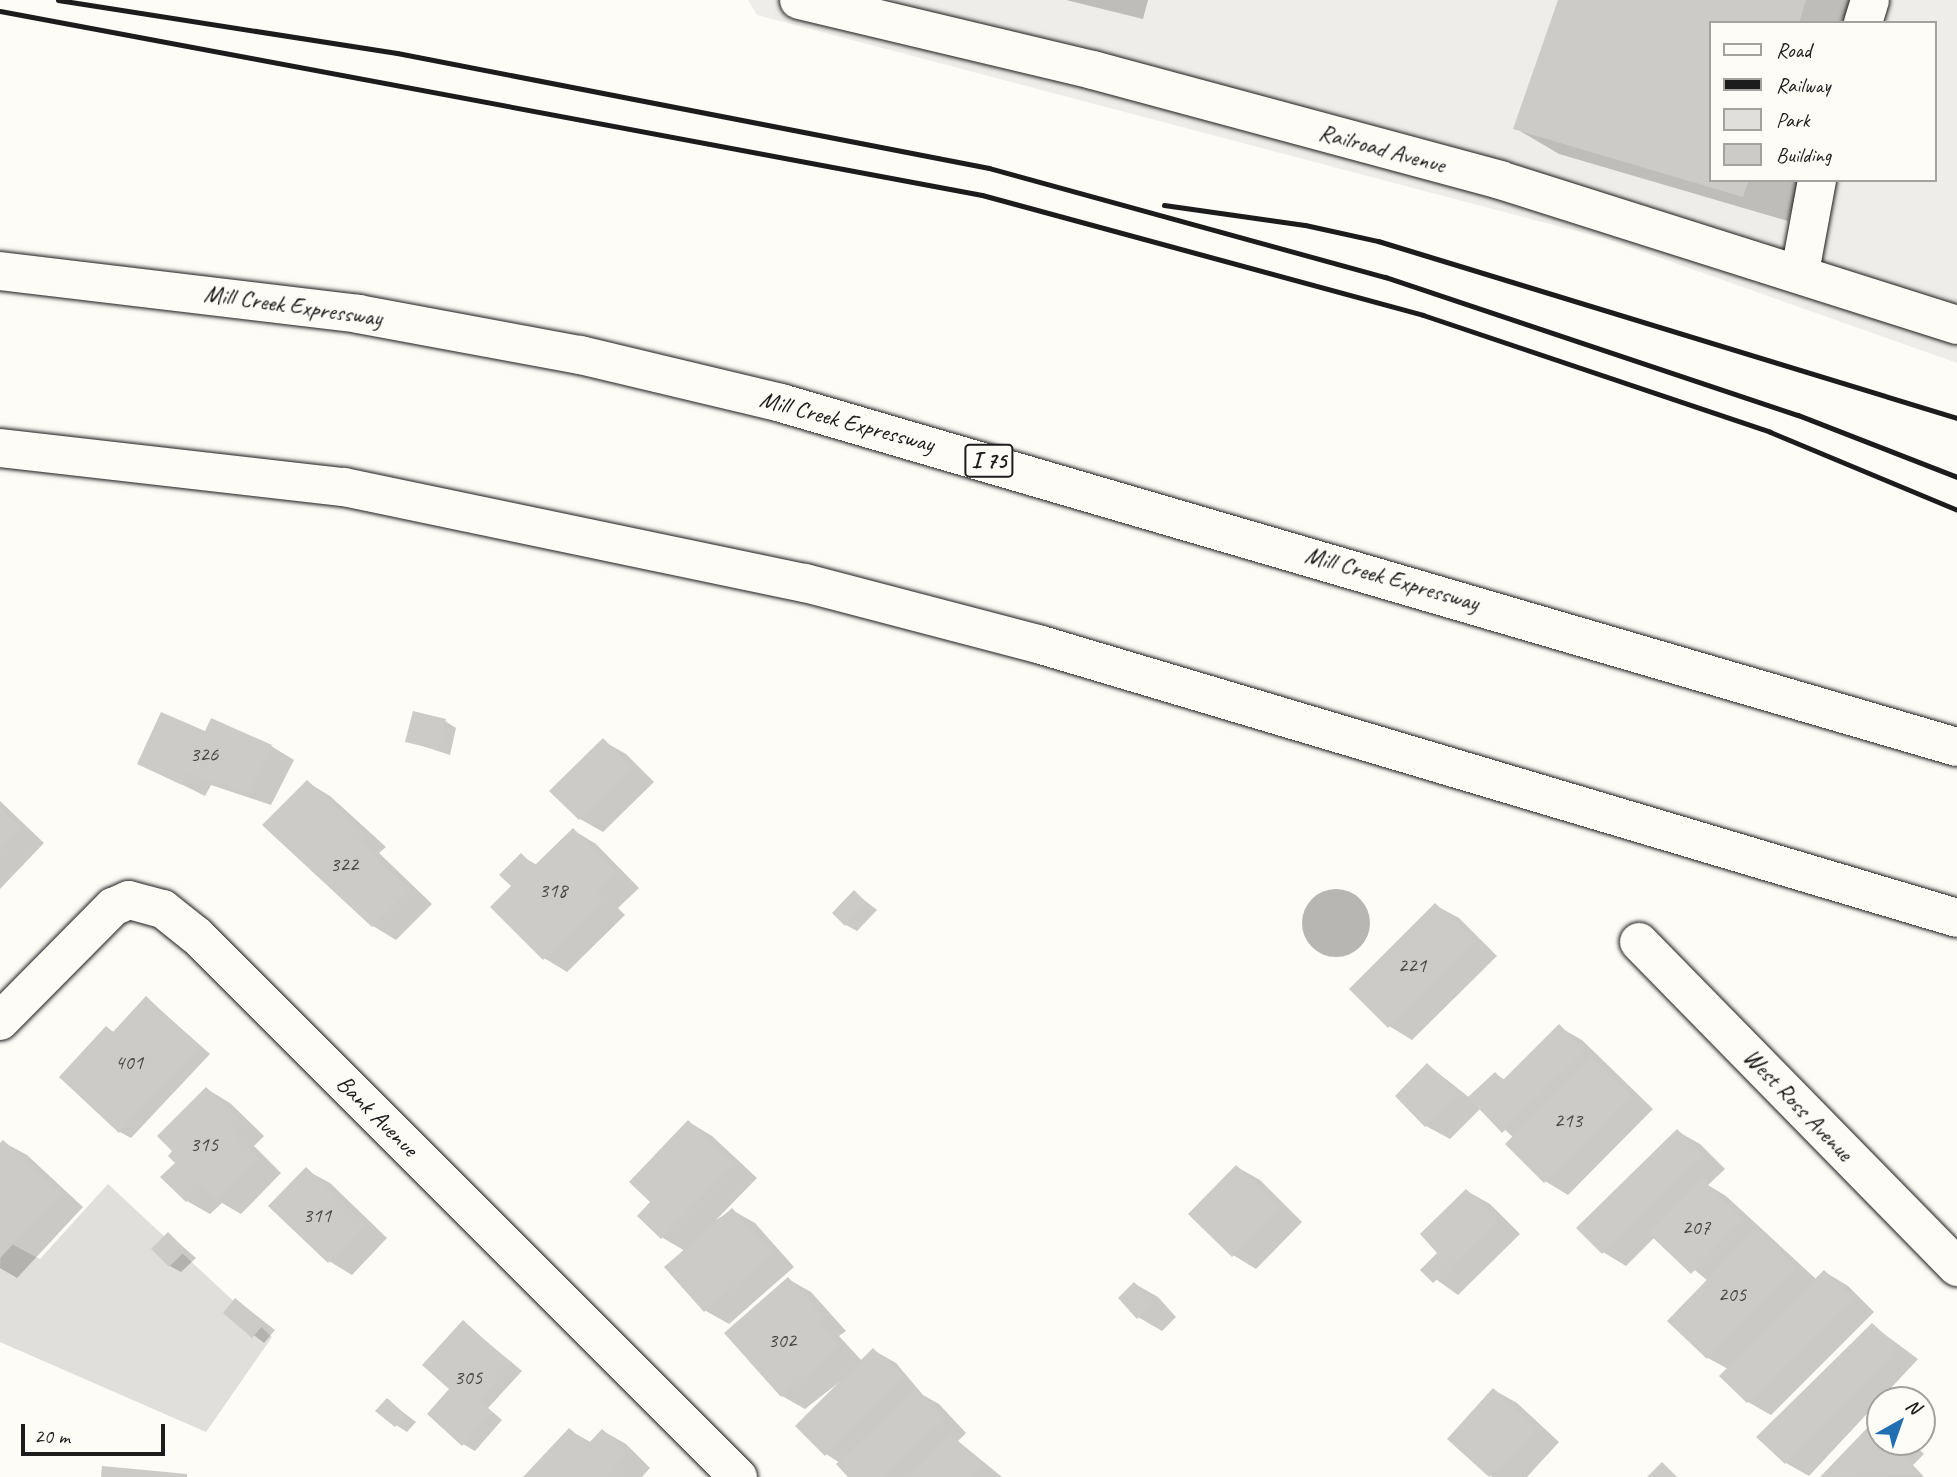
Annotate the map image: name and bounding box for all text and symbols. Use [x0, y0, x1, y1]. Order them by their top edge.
legend [1708, 21, 1936, 182]
text: Road [1776, 37, 1811, 63]
text: Railway [1776, 72, 1830, 98]
text: Park [1776, 107, 1809, 133]
street label: Railroad Avenue [1316, 118, 1448, 180]
text: Building [1776, 142, 1831, 168]
street label: Mill Creek Expressway [202, 279, 384, 333]
street label: Mill Creek Expressway [757, 385, 937, 459]
road number: I 75 [963, 442, 1015, 481]
street label: Mill Creek Expressway [1302, 540, 1482, 618]
house number: 326 [190, 741, 218, 767]
house number: 322 [330, 851, 358, 877]
house number: 318 [539, 877, 567, 903]
house number: 221 [1398, 952, 1426, 978]
street label: West Ross Avenue [1737, 1043, 1859, 1167]
house number: 401 [115, 1049, 143, 1075]
street label: Bank Avenue [330, 1069, 424, 1163]
house number: 213 [1554, 1107, 1582, 1133]
house number: 315 [190, 1131, 218, 1157]
house number: 311 [303, 1202, 331, 1228]
house number: 207 [1682, 1214, 1710, 1240]
house number: 205 [1718, 1281, 1746, 1307]
house number: 302 [768, 1327, 796, 1353]
house number: 305 [454, 1364, 482, 1390]
north arrow [1866, 1386, 1936, 1456]
text: N [1901, 1393, 1925, 1419]
scale bar [24, 1410, 168, 1454]
text: 20 m [34, 1423, 70, 1449]

